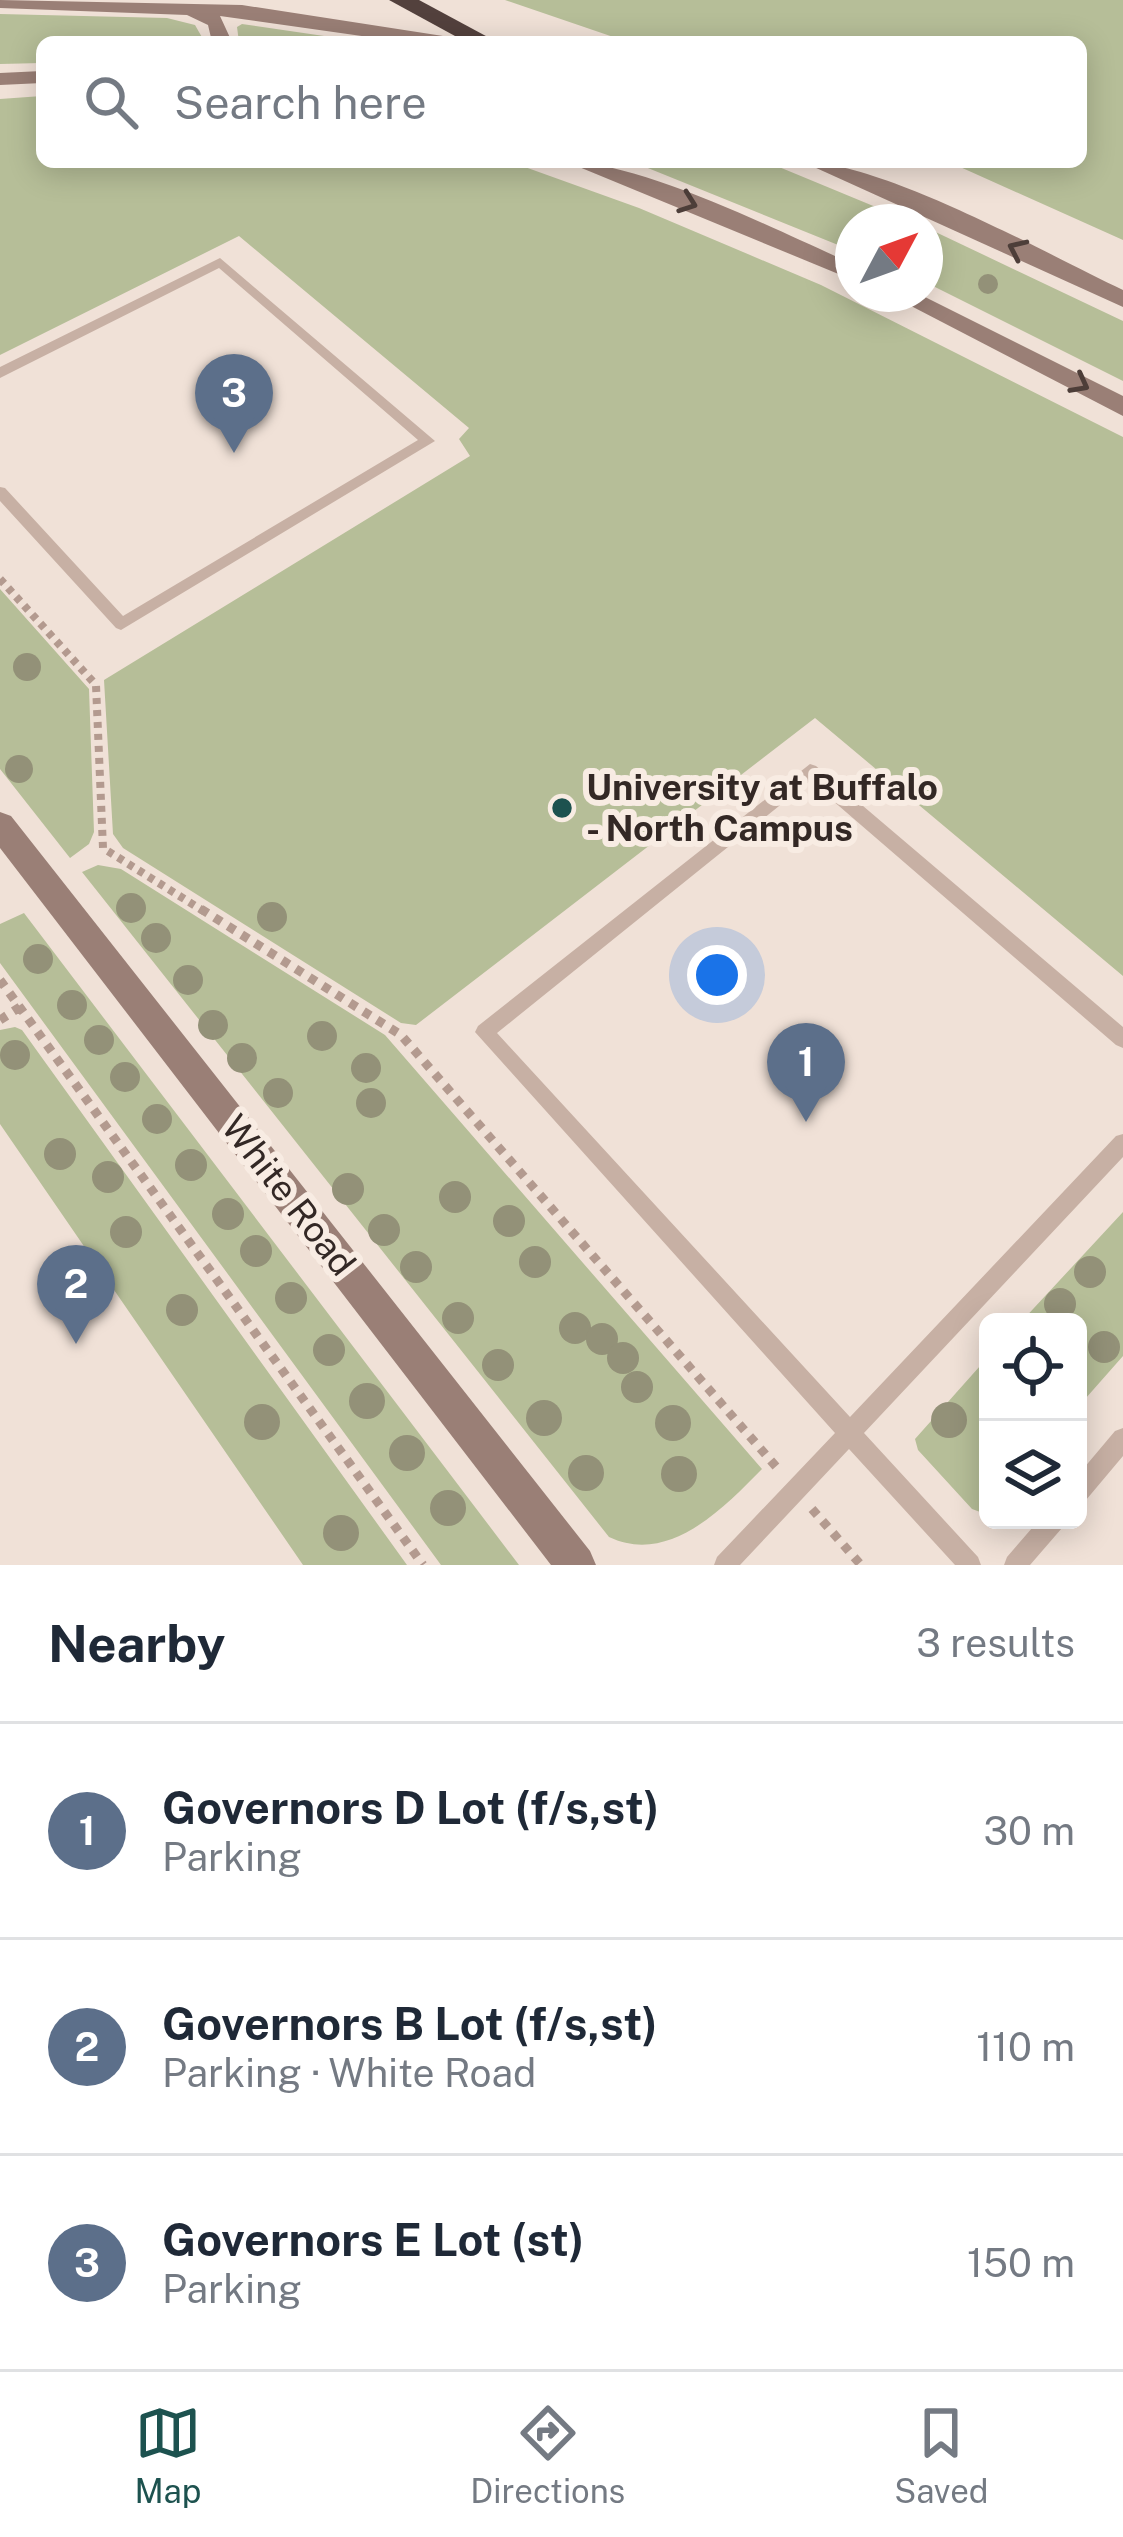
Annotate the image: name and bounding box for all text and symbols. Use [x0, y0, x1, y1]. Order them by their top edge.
search box [36, 36, 1087, 168]
icon: search [78, 69, 144, 135]
text: Search here [174, 76, 427, 129]
one-way arrow [676, 188, 697, 213]
north arrow [835, 204, 943, 312]
one-way arrow [1008, 240, 1029, 263]
pin: 3 [195, 354, 273, 453]
one-way arrow [1067, 369, 1089, 392]
place label: University at Buffalo - North Campus [586, 766, 938, 849]
marker: University at Buffalo - North Campus [549, 795, 575, 821]
your location [687, 945, 747, 1005]
pin: 1 [767, 1023, 845, 1122]
street label: White Road [213, 1107, 365, 1283]
pin: 2 [37, 1245, 115, 1344]
map controls [979, 1313, 1087, 1529]
button: locate [979, 1313, 1087, 1421]
button: layers [979, 1421, 1087, 1529]
text: Nearby [48, 1614, 225, 1673]
text: 3 results [916, 1620, 1075, 1666]
text: Governors D Lot (f/s,st) [162, 1781, 659, 1834]
text: 1 [79, 1808, 95, 1854]
text: 30 m [984, 1808, 1075, 1854]
text: Parking [162, 1834, 302, 1880]
text: Governors B Lot (f/s,st) [162, 1997, 658, 2050]
text: 2 [75, 2024, 99, 2070]
text: 110 m [976, 2024, 1075, 2070]
text: Parking · White Road [162, 2050, 536, 2096]
text: Governors E Lot (st) [162, 2213, 584, 2266]
text: 3 [74, 2240, 100, 2286]
text: 150 m [967, 2240, 1075, 2286]
text: Parking [162, 2266, 302, 2312]
tab: Map [134, 2400, 201, 2510]
tab: Directions [470, 2400, 625, 2510]
tab: Saved [894, 2400, 989, 2510]

